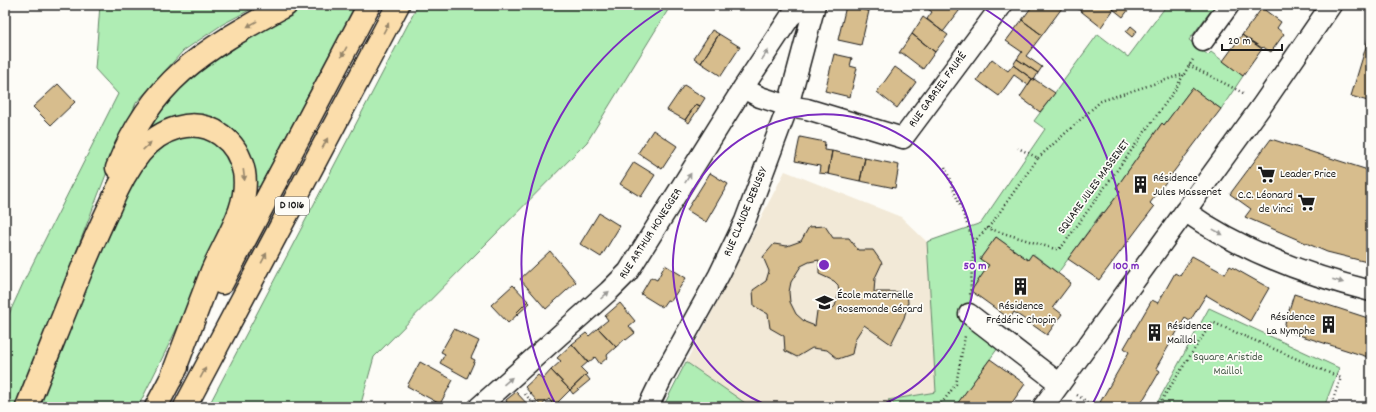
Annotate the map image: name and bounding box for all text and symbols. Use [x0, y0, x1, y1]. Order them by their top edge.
one-way arrow [246, 21, 258, 27]
one-way arrow [383, 22, 389, 34]
scale bar [1222, 26, 1282, 52]
text: 20 m [1228, 33, 1251, 50]
one-way arrow [341, 46, 347, 58]
street label: RUE GABRIEL FAURÉ [905, 48, 972, 131]
one-way arrow [761, 50, 769, 60]
street label: SQUARE JULES MASSENET [1054, 136, 1134, 238]
one-way arrow [322, 137, 328, 149]
one-way arrow [142, 141, 152, 150]
street label: RUE CLAUDE DEBUSSY [720, 164, 773, 259]
supermarket icon: Leader Price [1257, 164, 1277, 184]
place label: Leader Price [1280, 166, 1336, 183]
one-way arrow [241, 169, 247, 182]
place label: Résidence Jules Massenet [1153, 170, 1222, 201]
one-way arrow [684, 172, 691, 184]
building icon: Résidence Jules Massenet [1130, 175, 1150, 195]
street label: RUE ARTHUR HONEGGER [615, 185, 687, 283]
place label: C.C. Léonard de Vinci [1238, 187, 1293, 218]
supermarket icon: C.C. Léonard de Vinci [1296, 192, 1316, 212]
road number: D 1016 [275, 197, 309, 215]
one-way arrow [1212, 228, 1224, 235]
one-way arrow [261, 252, 268, 264]
centre of rings [817, 258, 831, 272]
text: 50 m [963, 258, 987, 275]
text: 100 m [1113, 258, 1139, 275]
building icon: Résidence Frédéric Chopin [1011, 277, 1031, 297]
one-way arrow [1332, 278, 1344, 284]
place label: École maternelle Rosemonde Gérard [837, 287, 923, 318]
one-way arrow [600, 290, 610, 299]
school or university icon: École maternelle Rosemonde Gérard [814, 292, 834, 312]
place label: Résidence Frédéric Chopin [986, 298, 1056, 329]
place label: Résidence La Nymphe [1266, 309, 1315, 340]
building icon: Résidence La Nymphe [1318, 314, 1338, 334]
place label: Résidence Maillol [1167, 318, 1212, 349]
building icon: Résidence Maillol [1144, 323, 1164, 343]
park label: Square Aristide Maillol [1193, 349, 1263, 380]
one-way arrow [200, 367, 207, 378]
one-way arrow [503, 376, 513, 386]

